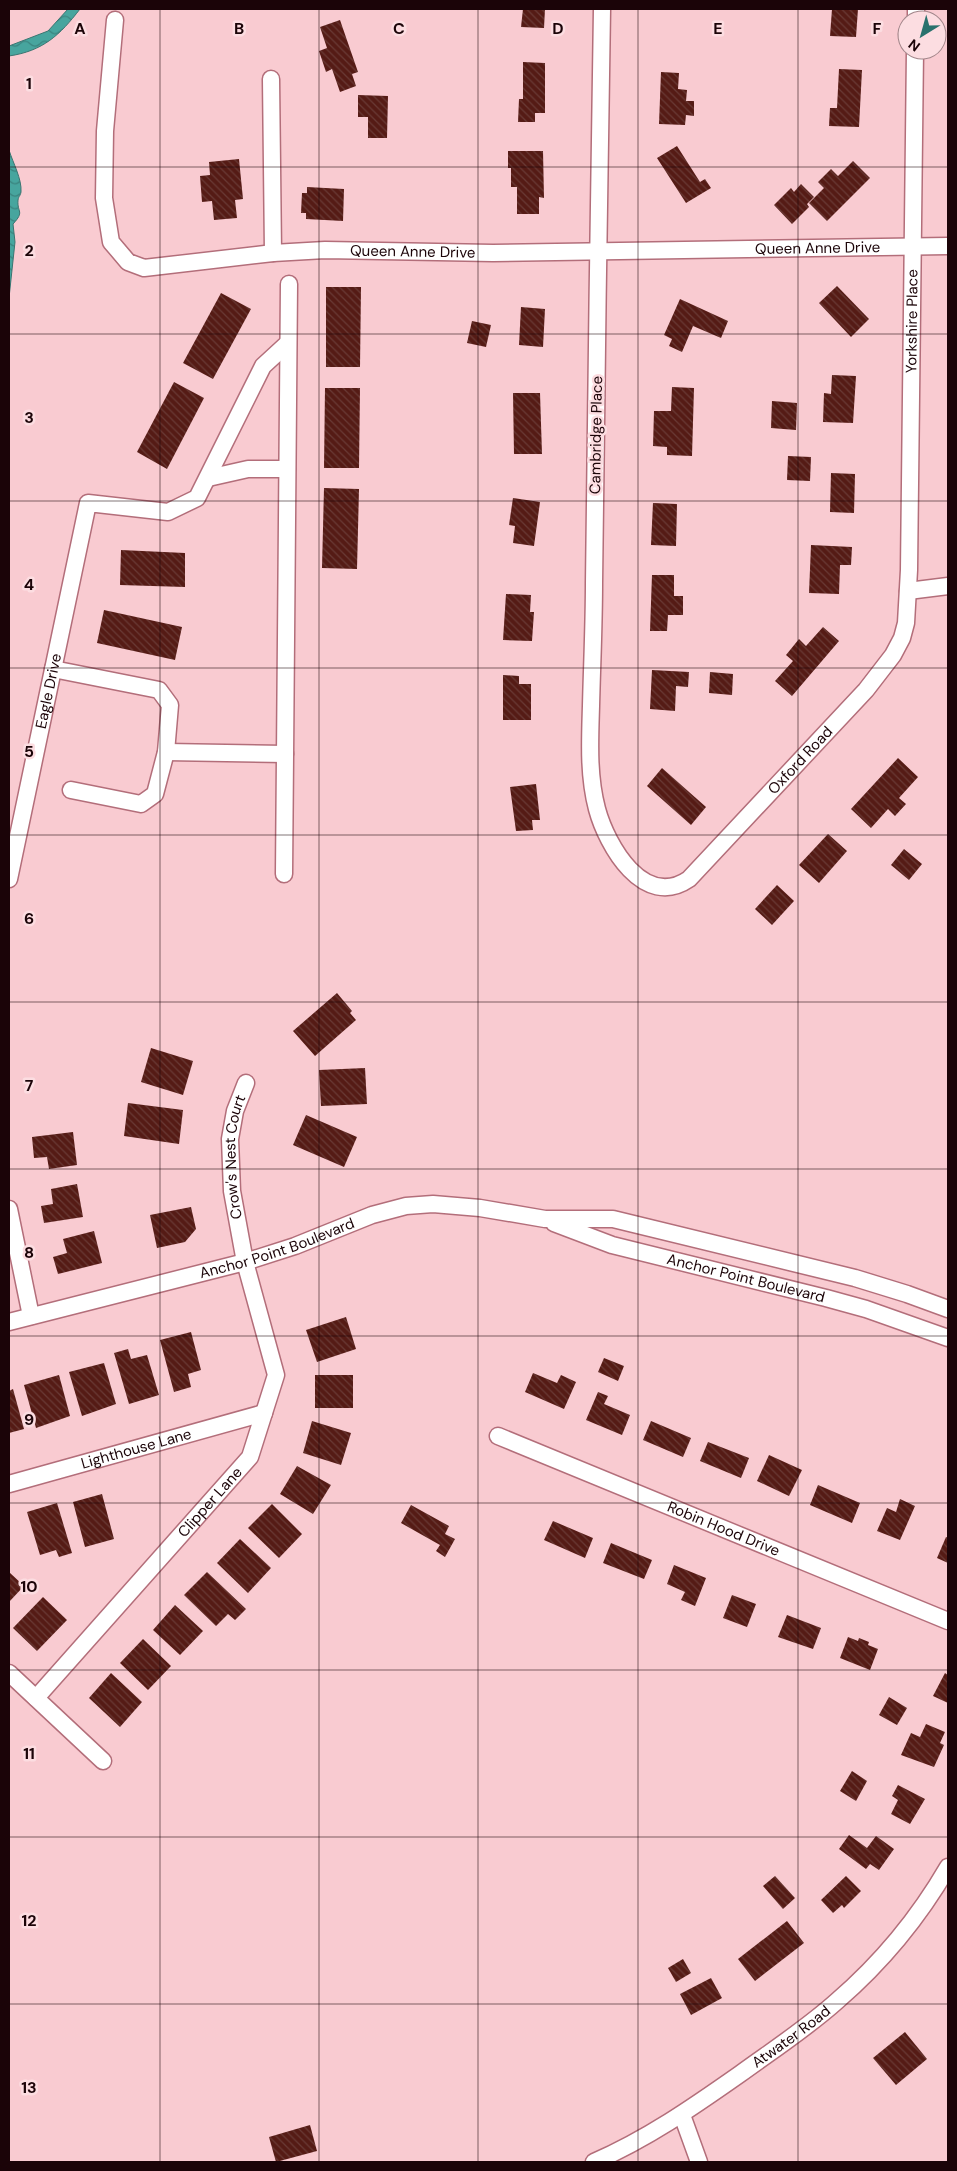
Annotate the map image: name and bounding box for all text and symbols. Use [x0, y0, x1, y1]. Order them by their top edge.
north arrow [897, 10, 947, 60]
text: A [74, 18, 86, 39]
text: B [234, 18, 244, 39]
text: C [393, 18, 405, 39]
text: D [552, 18, 564, 39]
text: E [713, 18, 723, 39]
text: F [873, 18, 882, 39]
text: N [905, 35, 924, 56]
text: 1 [26, 73, 32, 94]
street label: Queen Anne Drive [755, 237, 880, 259]
text: 2 [24, 240, 34, 261]
street label: Queen Anne Drive [350, 240, 475, 263]
street label: Yorkshire Place [901, 269, 922, 373]
street label: Cambridge Place [585, 376, 607, 494]
text: 3 [24, 407, 34, 428]
text: 4 [24, 574, 34, 595]
street label: Eagle Drive [31, 652, 66, 731]
street label: Oxford Road [763, 722, 837, 799]
text: 5 [24, 741, 34, 762]
text: 6 [24, 908, 34, 929]
text: 7 [25, 1075, 34, 1096]
street label: Crow's Nest Court [220, 1092, 250, 1221]
street label: Anchor Point Boulevard [197, 1213, 357, 1283]
text: 8 [24, 1242, 34, 1263]
street label: Anchor Point Boulevard [665, 1249, 827, 1307]
text: 9 [24, 1409, 34, 1430]
street label: Lighthouse Lane [79, 1424, 194, 1473]
street label: Clipper Lane [173, 1463, 247, 1542]
street label: Robin Hood Drive [664, 1497, 783, 1561]
text: 10 [20, 1576, 38, 1597]
text: 11 [23, 1743, 35, 1764]
text: 12 [21, 1910, 37, 1931]
street label: Atwater Road [748, 2001, 835, 2072]
text: 13 [21, 2077, 37, 2098]

